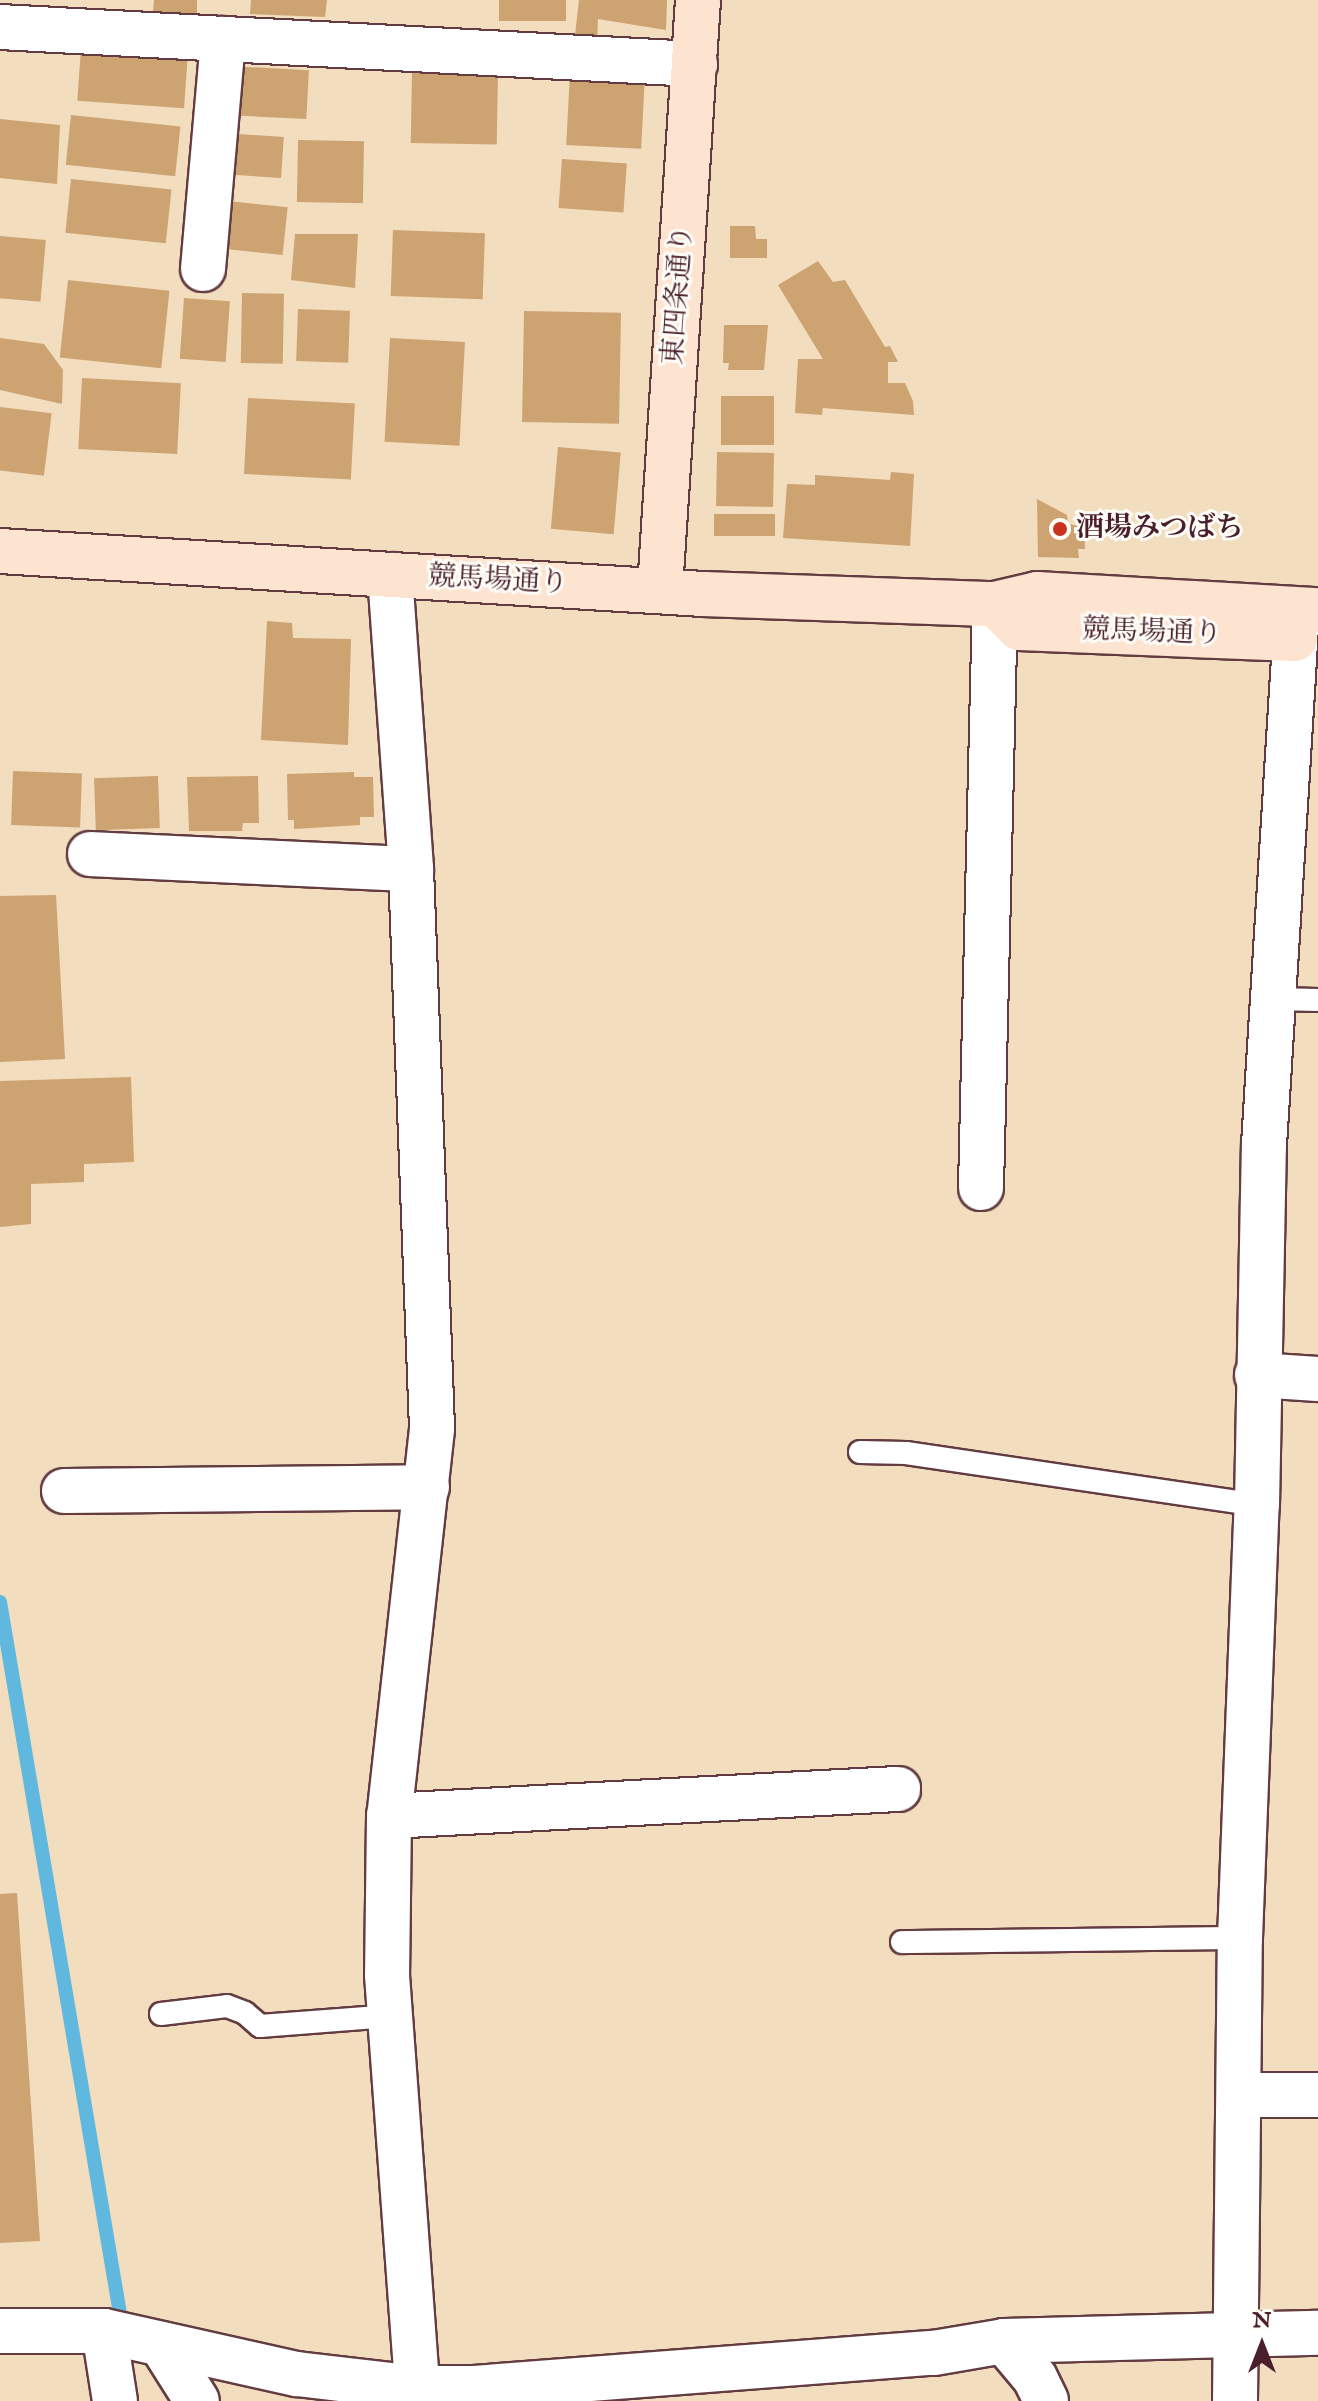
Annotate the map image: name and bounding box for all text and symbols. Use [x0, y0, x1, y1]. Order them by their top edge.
street label: 東四条通り [657, 224, 701, 366]
place label: 酒場みつばち [1076, 512, 1244, 546]
marker: 酒場みつばち [1051, 520, 1069, 538]
street label: 競馬場通り [427, 561, 569, 601]
street label: 競馬場通り [1081, 614, 1223, 652]
north arrow [1222, 2305, 1302, 2385]
text: N [1252, 2307, 1272, 2335]

